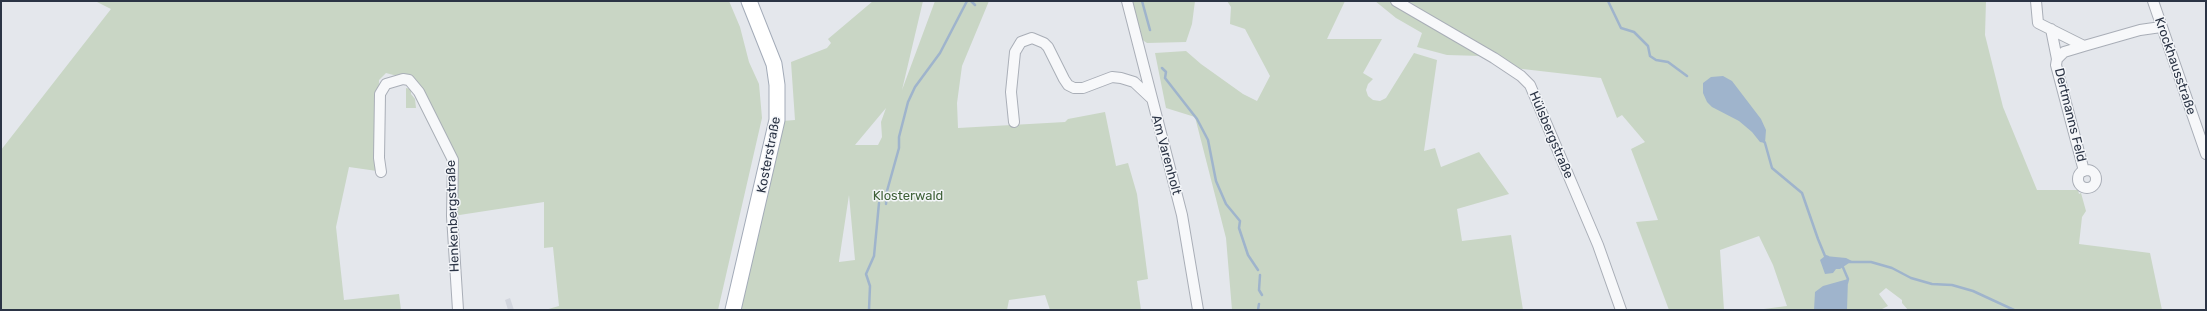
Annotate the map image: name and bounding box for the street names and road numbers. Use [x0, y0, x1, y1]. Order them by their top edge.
street label: Krockhausstraße [2151, 15, 2199, 117]
street label: Dertmanns Feld [2051, 66, 2089, 164]
street label: Hülsbergstraße [1526, 89, 1576, 181]
street label: Am Varenholt [1148, 113, 1184, 197]
street label: Kosterstraße [754, 115, 784, 195]
street label: Henkenbergstraße [443, 160, 463, 272]

